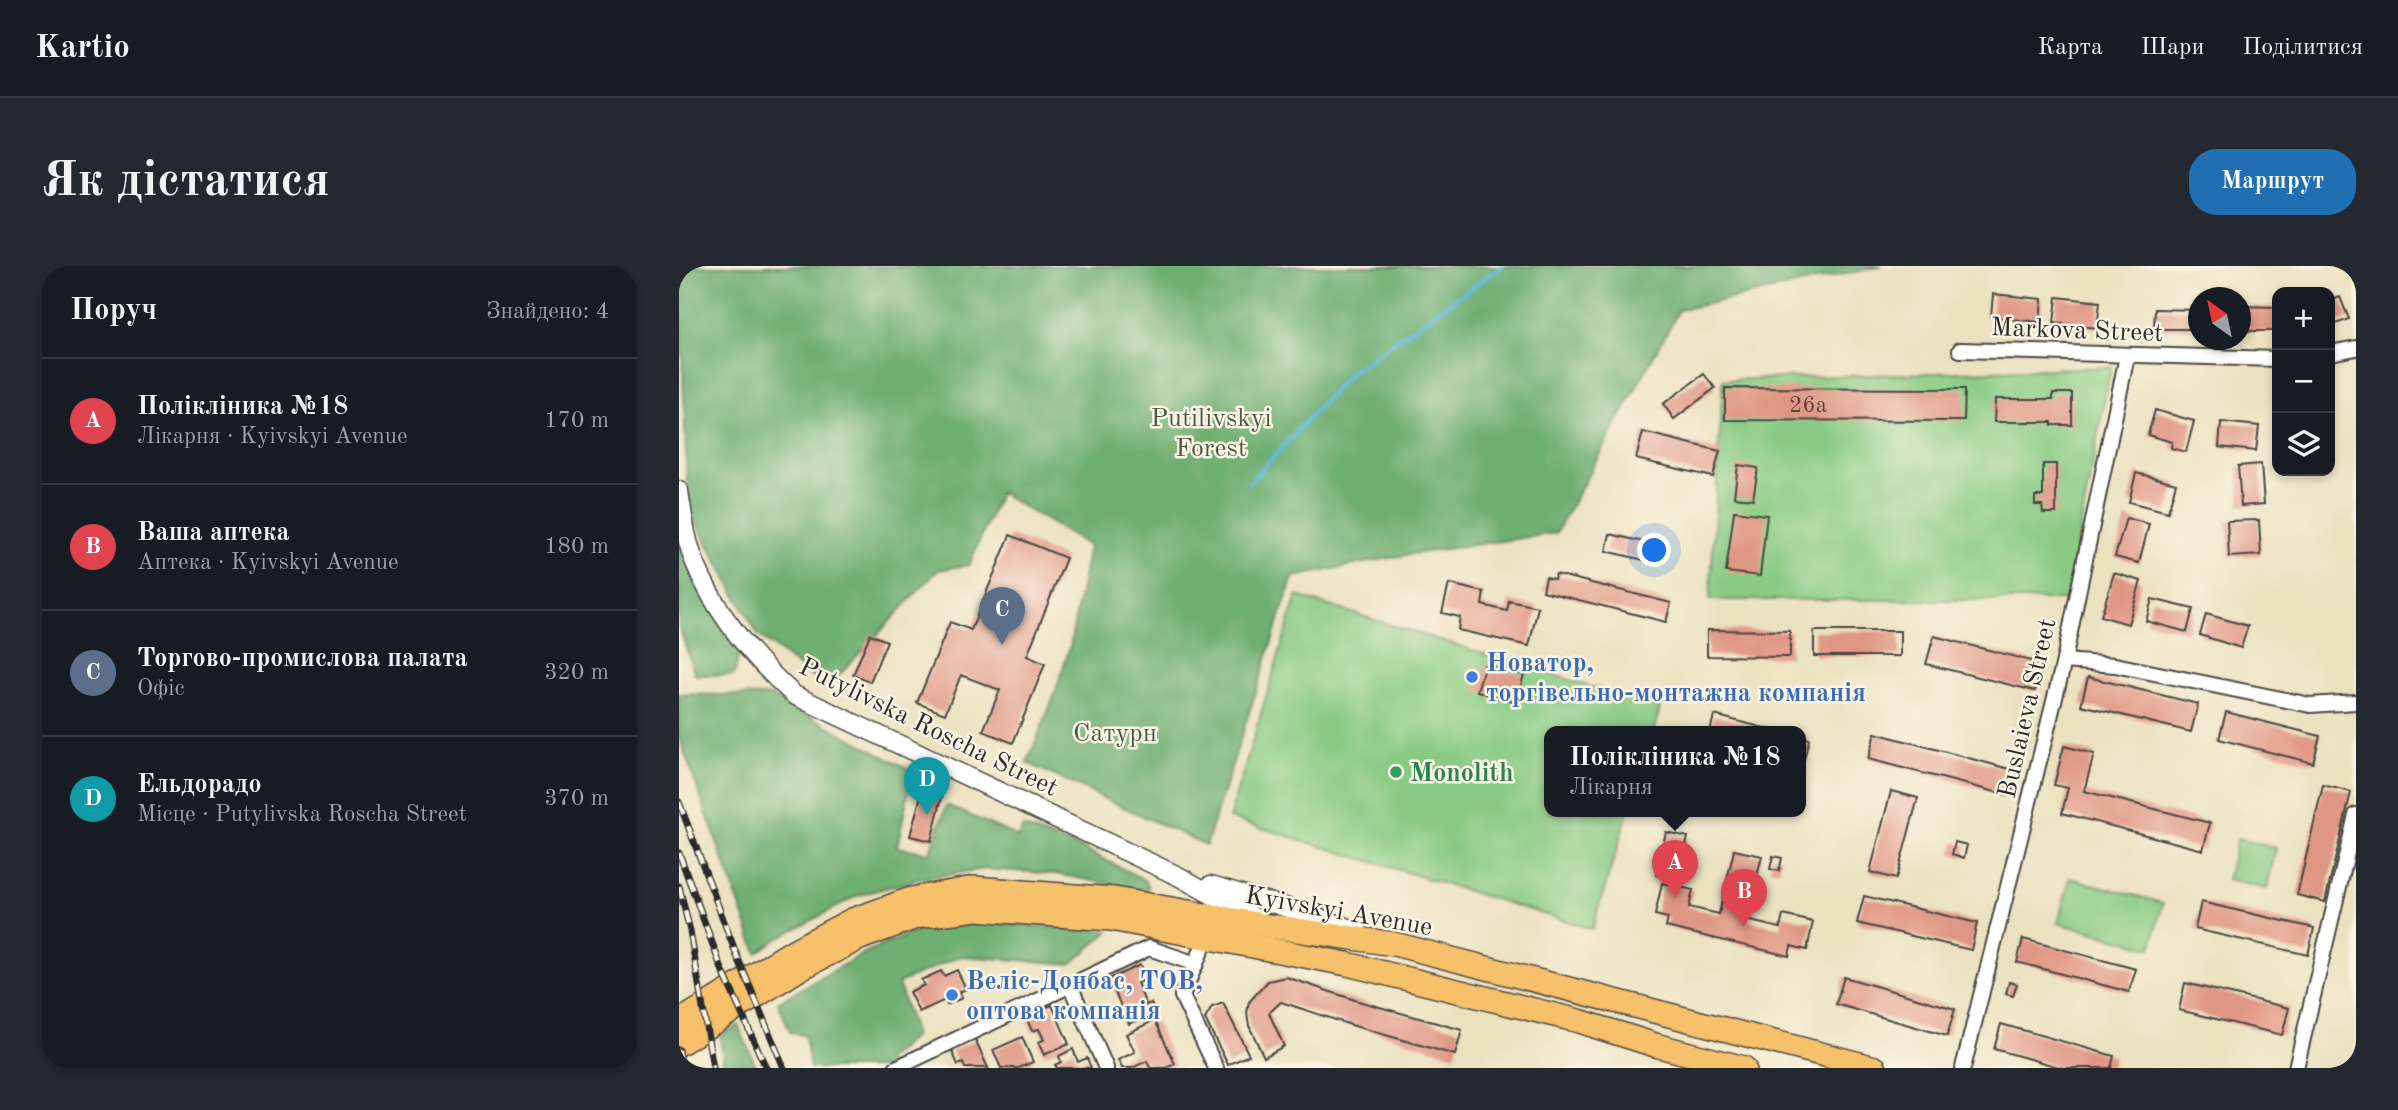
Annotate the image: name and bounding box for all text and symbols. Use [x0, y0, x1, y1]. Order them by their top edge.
text: Kartio [35, 32, 130, 65]
text: Карта [2038, 36, 2103, 60]
text: Шари [2141, 36, 2204, 60]
text: Поділитися [2242, 36, 2363, 60]
button: Маршрут [2189, 149, 2356, 215]
text: Як дістатися [42, 158, 330, 207]
north arrow [2188, 287, 2251, 350]
map controls [2272, 287, 2335, 476]
button: + [2272, 287, 2335, 350]
text: Поруч [70, 296, 157, 326]
text: Знайдено: 4 [486, 300, 609, 323]
street label: Markova Street [1990, 315, 2164, 347]
button: − [2272, 350, 2335, 413]
text: Полікліника №18 [137, 394, 348, 420]
house number: 26а [1789, 394, 1827, 417]
park label: Putilivskyi Forest [1150, 406, 1272, 462]
text: A [84, 409, 102, 432]
text: 170 m [544, 409, 609, 432]
button: layers [2272, 413, 2335, 476]
text: Лікарня · Kyivskyi Avenue [137, 425, 408, 448]
text: Ваша аптека [137, 520, 290, 546]
your location [1637, 533, 1671, 567]
text: B [85, 535, 101, 558]
text: 180 m [544, 535, 609, 558]
text: Аптека · Kyivskyi Avenue [137, 551, 399, 574]
pin: C [979, 587, 1025, 645]
street label: Buslaieva Street [1995, 616, 2061, 801]
text: Торгово-промислова палата [137, 646, 468, 672]
place label: Новатор, торгівельно-монтажна компанія [1486, 651, 1866, 707]
street label: Putylivska Roscha Street [795, 654, 1062, 802]
text: C [85, 661, 101, 684]
text: 320 m [544, 661, 609, 684]
marker: Новатор, торгівельно-монтажна компанія [1464, 669, 1480, 685]
text: Офіс [137, 677, 185, 700]
park label: Сатурн [1073, 721, 1157, 747]
popup [1544, 726, 1806, 817]
text: Полікліника №18 [1569, 745, 1781, 771]
pin: D [904, 757, 950, 815]
place label: Monolith [1410, 761, 1514, 787]
marker: Monolith [1388, 764, 1404, 780]
text: Ельдорадо [137, 772, 262, 798]
text: Лікарня [1569, 776, 1653, 799]
text: D [84, 787, 102, 810]
text: 370 m [544, 787, 609, 810]
text: Місце · Putylivska Roscha Street [137, 803, 467, 826]
pin: A [1652, 840, 1698, 898]
pin: B [1721, 869, 1767, 927]
street label: Kyivskyi Avenue [1243, 883, 1434, 941]
place label: Веліс-Донбас, ТОВ, оптова компанія [966, 969, 1203, 1025]
marker: Веліс-Донбас, ТОВ, оптова компанія [944, 987, 960, 1003]

